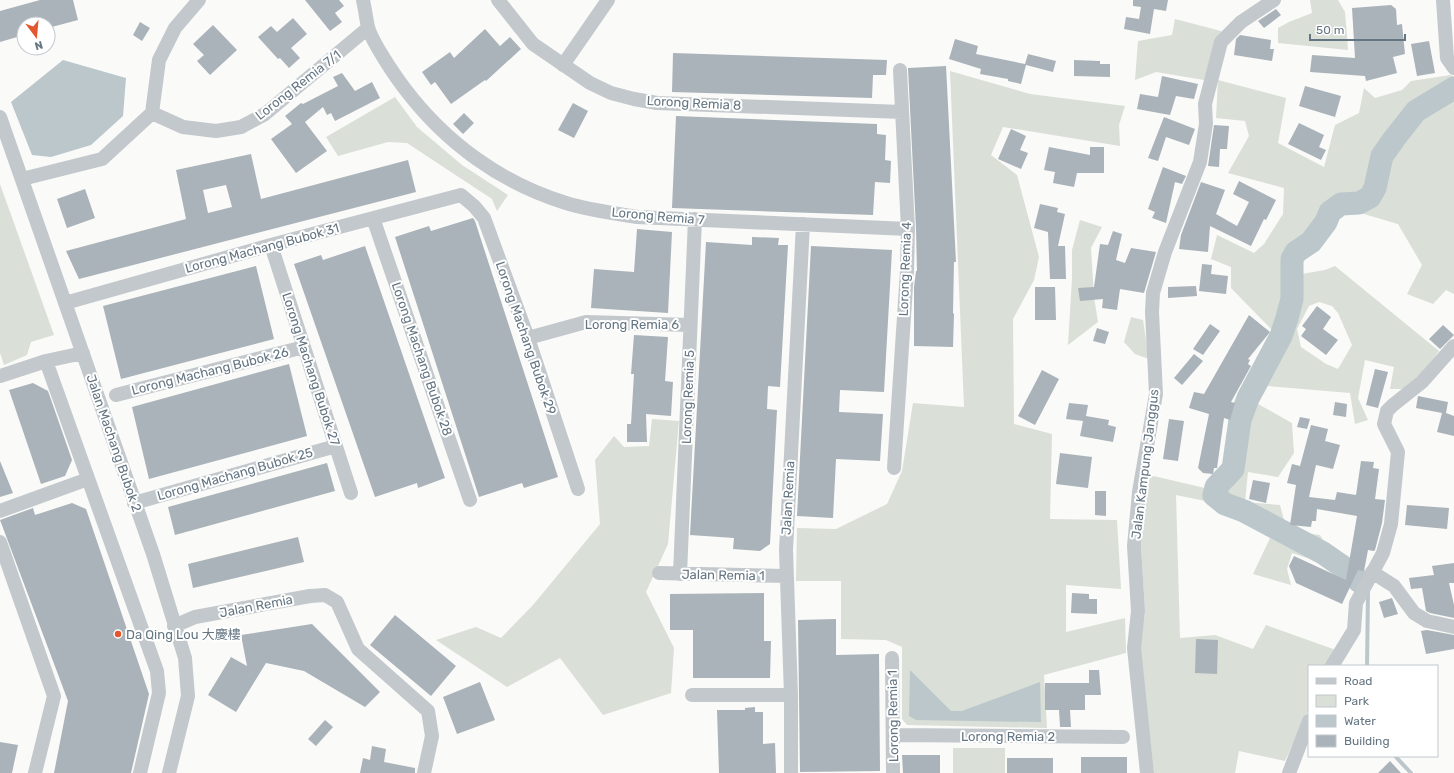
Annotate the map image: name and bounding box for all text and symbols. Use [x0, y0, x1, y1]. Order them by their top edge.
north arrow [16, 16, 56, 56]
scale bar [1310, 16, 1405, 42]
text: 50 m [1316, 23, 1344, 37]
text: N [33, 38, 44, 52]
street label: Lorong Remia 7/1 [252, 47, 344, 124]
street label: Lorong Remia 8 [646, 93, 742, 114]
street label: Lorong Remia 7 [611, 204, 705, 229]
street label: Lorong Machang Bubok 31 [183, 220, 341, 277]
street label: Lorong Remia 4 [896, 221, 915, 317]
street label: Lorong Machang Bubok 29 [492, 259, 559, 417]
street label: Lorong Machang Bubok 28 [388, 280, 455, 438]
street label: Lorong Machang Bubok 27 [278, 291, 343, 448]
street label: Lorong Remia 6 [585, 317, 679, 333]
street label: Lorong Machang Bubok 26 [130, 344, 290, 399]
street label: Lorong Remia 5 [679, 349, 698, 444]
street label: Jalan Machang Bubok 2 [82, 372, 145, 514]
street label: Jalan Kampung Janggus [1128, 388, 1163, 540]
street label: Lorong Machang Bubok 25 [155, 445, 315, 504]
street label: Jalan Remia [779, 460, 797, 536]
street label: Jalan Remia 1 [681, 567, 765, 583]
street label: Jalan Remia [218, 592, 294, 620]
place label: Da Qing Lou 大慶樓 [126, 627, 241, 643]
marker: Da Qing Lou 大慶樓 [113, 629, 123, 639]
legend [1308, 665, 1438, 757]
street label: Lorong Remia 1 [885, 670, 902, 762]
text: Road [1344, 674, 1372, 688]
text: Park [1344, 694, 1370, 708]
text: Water [1344, 714, 1376, 728]
street label: Lorong Remia 2 [961, 729, 1055, 745]
text: Building [1344, 734, 1390, 748]

